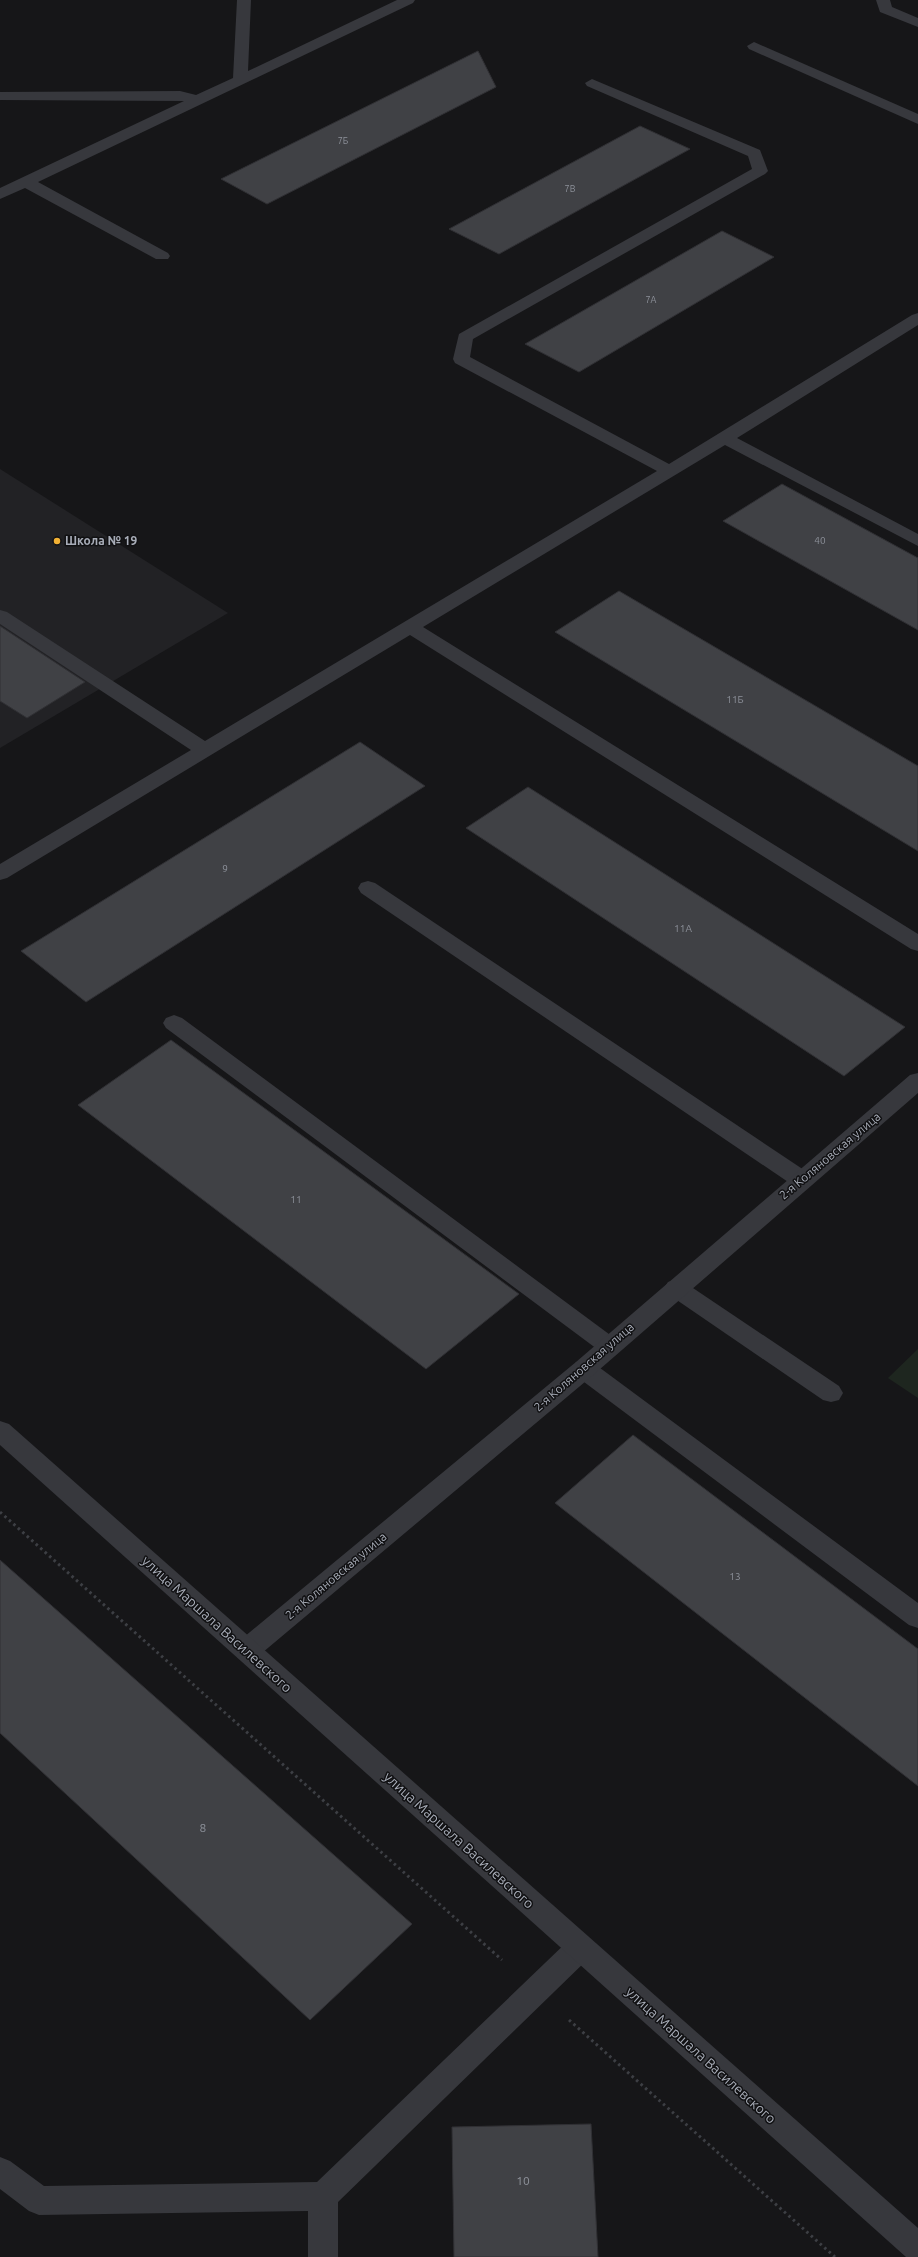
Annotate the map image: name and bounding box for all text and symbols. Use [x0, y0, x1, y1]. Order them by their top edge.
house number: 7Б [338, 136, 349, 146]
house number: 7В [565, 184, 576, 194]
house number: 7А [646, 295, 657, 305]
place label: Школа № 19 [65, 534, 138, 547]
house number: 40 [814, 535, 826, 546]
marker: Школа № 19 [52, 536, 62, 546]
house number: 11Б [726, 694, 744, 705]
house number: 9 [222, 863, 228, 874]
house number: 11А [674, 923, 692, 934]
street label: 2-я Коляновская улица [777, 1110, 883, 1202]
house number: 11 [290, 1194, 302, 1205]
street label: 2-я Коляновская улица [531, 1320, 636, 1413]
street label: 2-я Коляновская улица [283, 1530, 389, 1622]
street label: улица Маршала Василевского [139, 1552, 295, 1696]
house number: 13 [729, 1571, 741, 1582]
street label: улица Маршала Василевского [381, 1768, 537, 1912]
house number: 8 [200, 1821, 207, 1834]
street label: улица Маршала Василевского [623, 1983, 779, 2127]
house number: 10 [516, 2174, 530, 2187]

